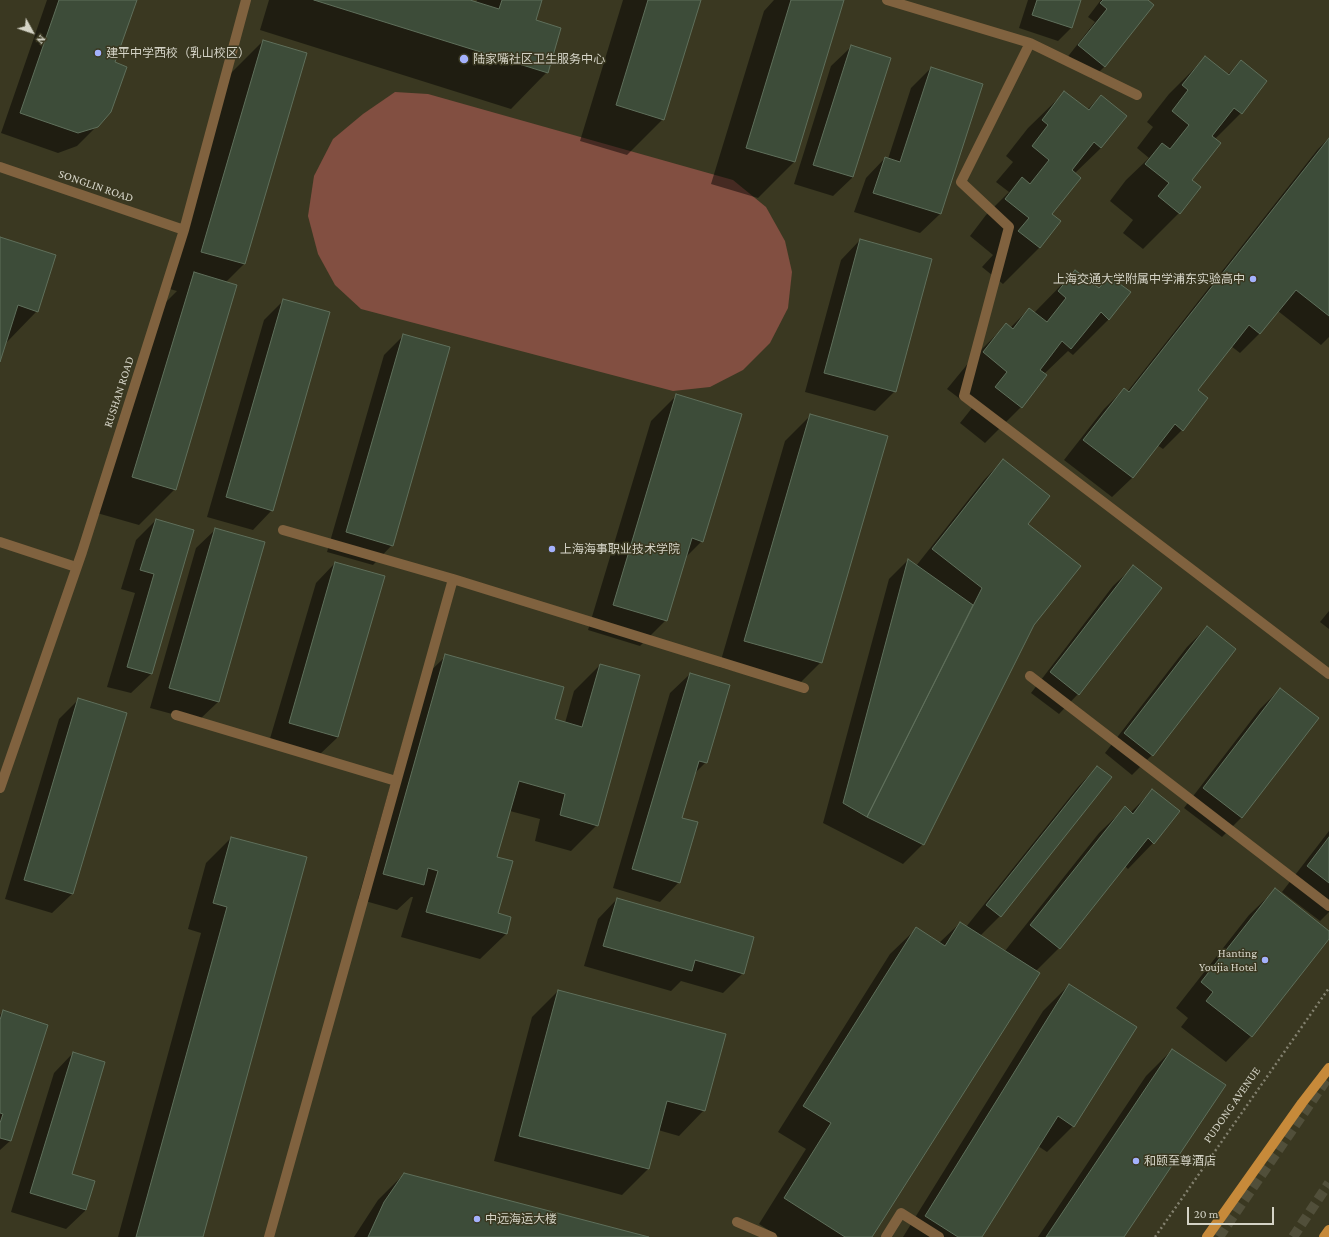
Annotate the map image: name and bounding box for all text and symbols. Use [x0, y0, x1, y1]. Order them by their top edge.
north arrow [12, 12, 52, 52]
text: N [34, 33, 48, 46]
place label: 建平中学西校（乳山校区） [106, 46, 250, 60]
marker: 建平中学西校（乳山校区） [93, 48, 103, 58]
place label: 陆家嘴社区卫生服务中心 [473, 52, 605, 66]
marker: 陆家嘴社区卫生服务中心 [458, 53, 470, 65]
street label: SONGLIN ROAD [57, 166, 135, 206]
place label: 上海交通大学附属中学浦东实验高中 [1053, 272, 1245, 286]
marker: 上海交通大学附属中学浦东实验高中 [1248, 274, 1258, 284]
street label: RUSHAN ROAD [101, 355, 137, 429]
place label: 上海海事职业技术学院 [560, 542, 680, 556]
marker: 上海海事职业技术学院 [547, 544, 557, 554]
place label: Hanting Youjia Hotel [1199, 946, 1257, 974]
marker: Hanting Youjia Hotel [1260, 955, 1270, 965]
street label: PUDONG AVENUE [1200, 1064, 1264, 1146]
place label: 和颐至尊酒店 [1144, 1154, 1216, 1168]
marker: 和颐至尊酒店 [1131, 1156, 1141, 1166]
scale bar [1189, 1199, 1276, 1225]
text: 20 m [1194, 1207, 1218, 1221]
place label: 中远海运大楼 [485, 1212, 557, 1226]
marker: 中远海运大楼 [472, 1214, 482, 1224]

